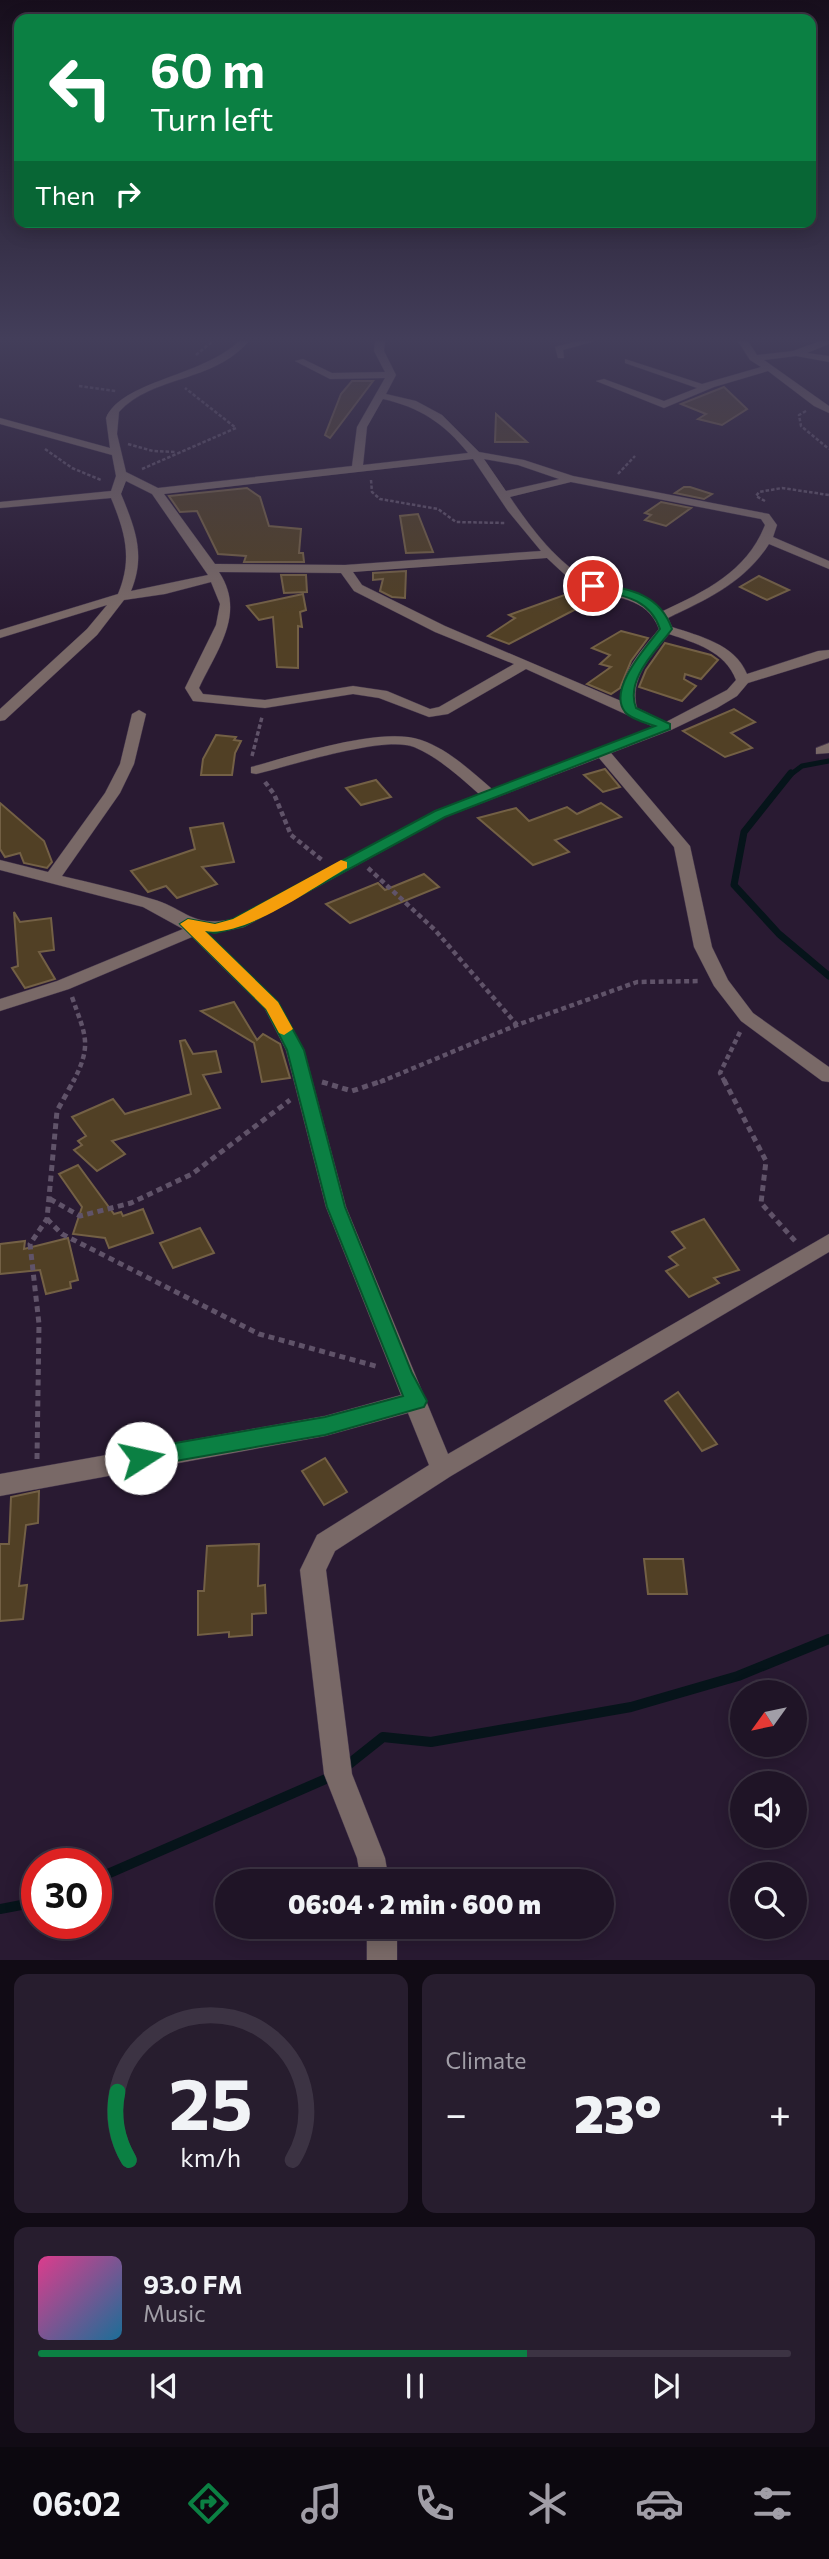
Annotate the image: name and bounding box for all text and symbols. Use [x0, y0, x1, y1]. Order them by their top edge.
text: 60 m [150, 38, 265, 98]
icon: left [35, 42, 126, 133]
text: Turn left [150, 98, 274, 138]
icon: right [109, 175, 147, 213]
text: Then [35, 179, 95, 210]
pin [563, 556, 623, 616]
icon: arrive [574, 567, 612, 605]
position arrow [104, 1421, 178, 1495]
north arrow [730, 1680, 807, 1757]
map controls [730, 1680, 807, 1939]
button: sound [730, 1771, 807, 1848]
speed limit sign: 30 [21, 1848, 112, 1939]
button: search [730, 1862, 807, 1939]
text: 06:04 · 2 min · 600 m [288, 1888, 541, 1919]
text: Climate [446, 2046, 527, 2074]
text: 25 [169, 2056, 253, 2145]
text: 23° [574, 2080, 662, 2144]
text: − [446, 2089, 467, 2136]
text: + [769, 2089, 791, 2136]
text: km/h [180, 2141, 241, 2171]
text: 93.0 FM [143, 2268, 242, 2299]
text: Music [143, 2299, 206, 2327]
icon: previous [145, 2367, 183, 2405]
icon: pause [396, 2367, 434, 2405]
icon: next [647, 2367, 685, 2405]
icon: directions [184, 2479, 233, 2528]
icon: music [297, 2479, 346, 2528]
icon: phone [410, 2479, 459, 2528]
icon: climate [523, 2479, 572, 2528]
icon: car [635, 2479, 684, 2528]
icon: filters [748, 2479, 797, 2528]
text: 06:02 [32, 2483, 121, 2523]

